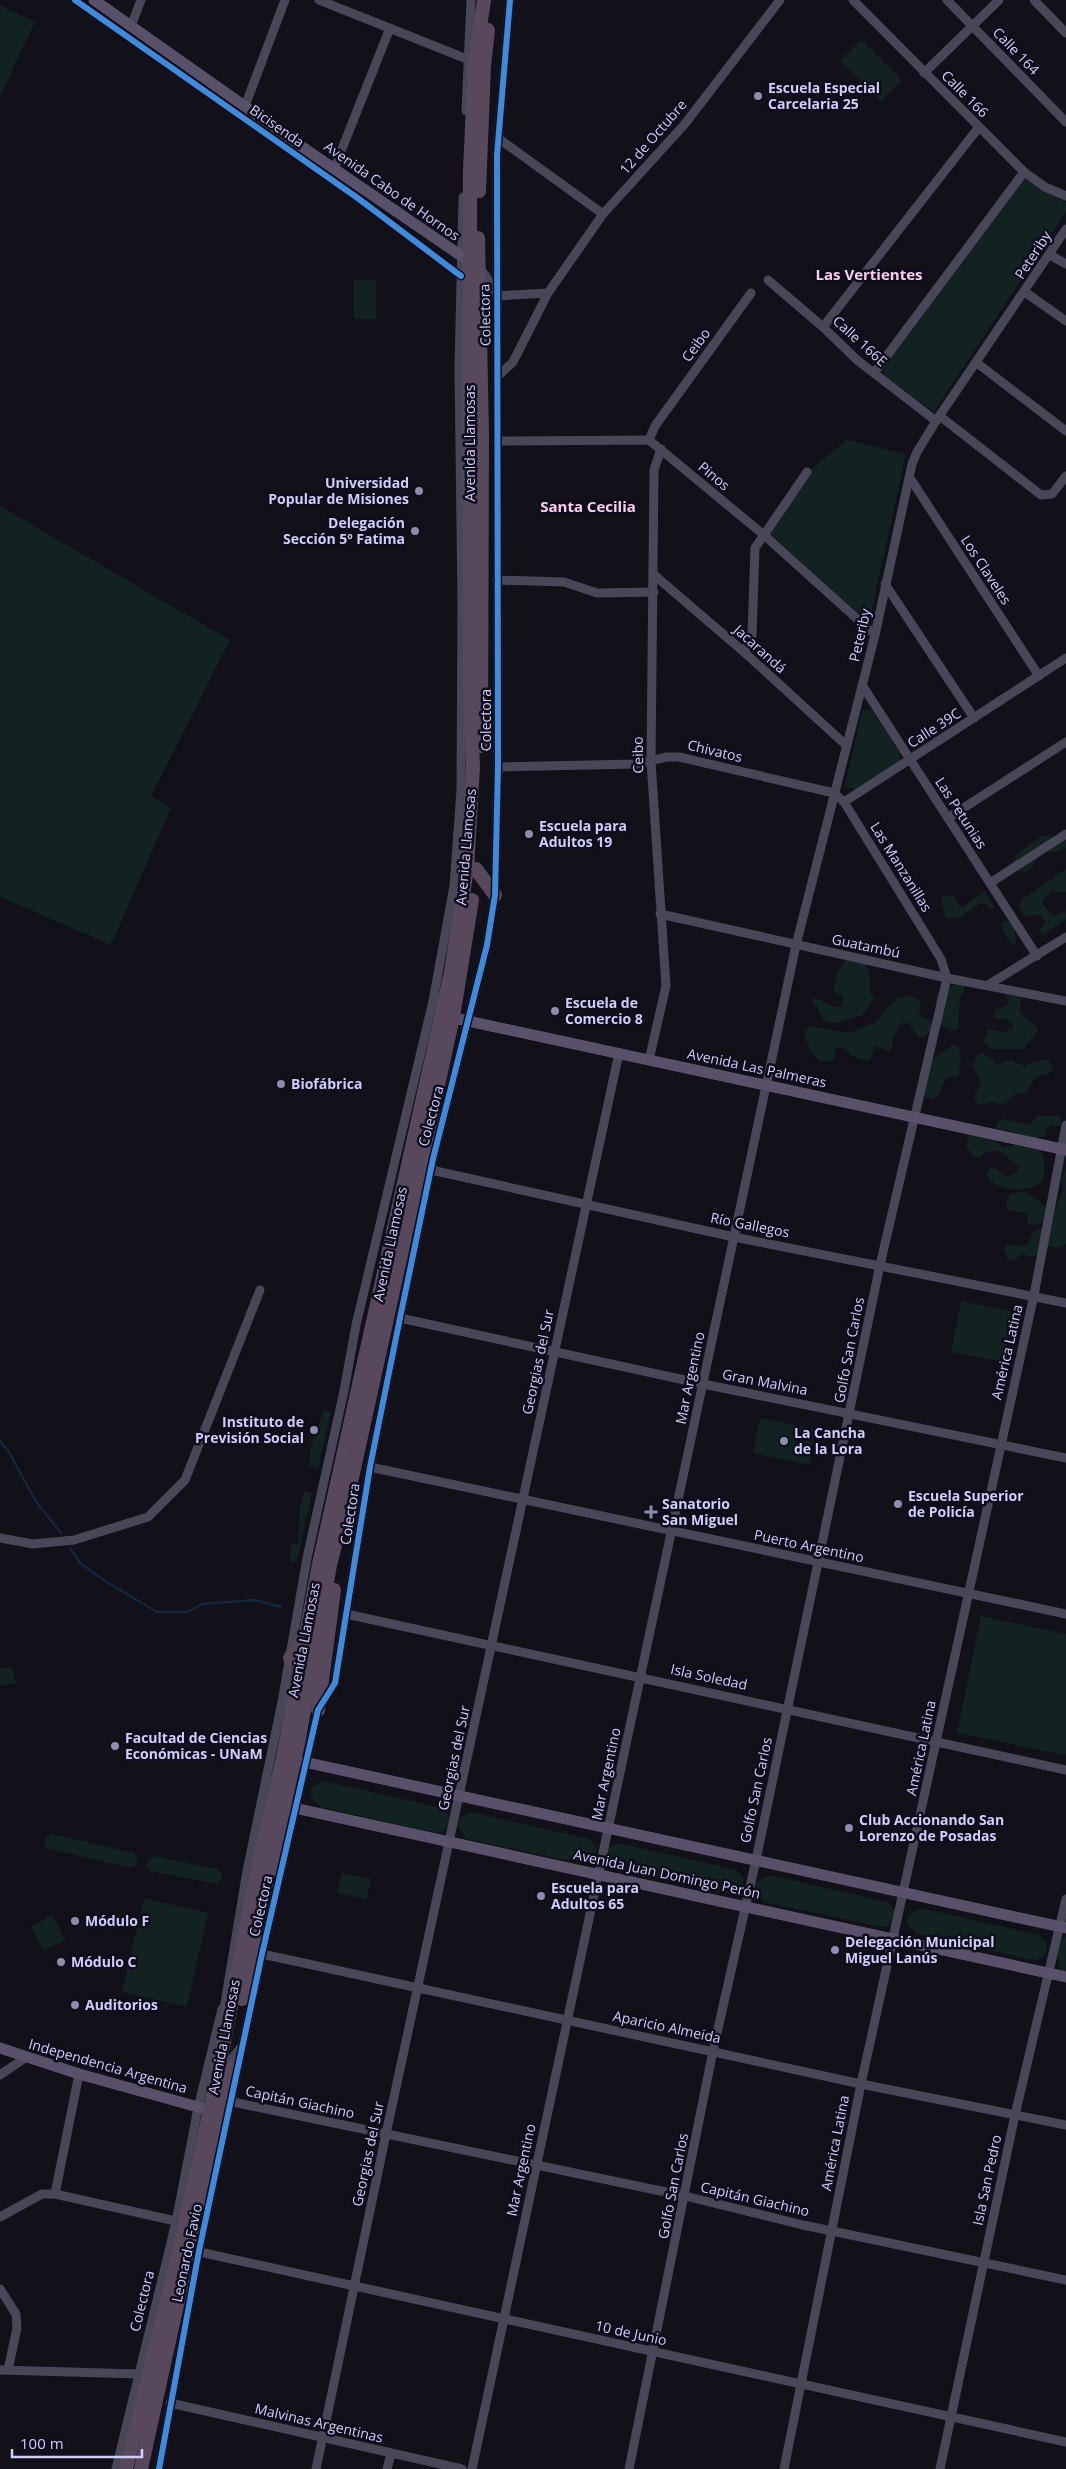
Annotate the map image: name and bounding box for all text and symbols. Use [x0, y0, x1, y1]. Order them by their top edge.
street label: Calle 164 [989, 23, 1044, 79]
street label: Calle 166 [938, 66, 993, 121]
place label: Escuela Especial Carcelaria 25 [768, 78, 880, 113]
marker: Escuela Especial Carcelaria 25 [752, 90, 764, 102]
street label: 12 de Octubre [615, 95, 690, 178]
street label: Bicisenda [246, 100, 308, 151]
street label: Avenida Cabo de Hornos [321, 137, 464, 245]
street label: Peteriby [1010, 226, 1056, 283]
district label: Las Vertientes [816, 264, 922, 284]
street label: Colectora [474, 284, 495, 346]
street label: Calle 166E [829, 311, 892, 370]
street label: Ceibo [677, 324, 714, 365]
street label: Avenida Llamosas [460, 384, 479, 501]
street label: Pinos [695, 457, 734, 495]
place label: Universidad Popular de Misiones [268, 473, 409, 508]
marker: Universidad Popular de Misiones [413, 485, 425, 497]
district label: Santa Cecilia [540, 496, 636, 516]
place label: Delegación Sección 5º Fatima [283, 513, 405, 548]
marker: Delegación Sección 5º Fatima [409, 525, 421, 537]
street label: Los Claveles [957, 531, 1016, 608]
street label: Peteriby [844, 606, 875, 663]
street label: Jacarandá [729, 619, 791, 677]
street label: Colectora [476, 689, 495, 751]
street label: Calle 39C [903, 703, 964, 752]
street label: Chivatos [686, 735, 745, 766]
street label: Ceibo [628, 736, 647, 774]
street label: Las Petunias [931, 773, 992, 852]
street label: Avenida Llamosas [451, 788, 480, 906]
place label: Escuela para Adultos 19 [539, 816, 627, 851]
street label: Las Manzanillas [866, 818, 937, 915]
marker: Escuela para Adultos 19 [523, 828, 535, 840]
street label: Guatambú [830, 929, 902, 962]
place label: Escuela de Comercio 8 [565, 993, 643, 1028]
marker: Escuela de Comercio 8 [549, 1005, 561, 1017]
street label: Avenida Las Palmeras [686, 1043, 829, 1092]
place label: Biofábrica [291, 1074, 362, 1093]
marker: Biofábrica [275, 1078, 287, 1090]
street label: Colectora [413, 1083, 448, 1148]
street label: Avenida Llamosas [368, 1184, 411, 1303]
street label: Río Gallegos [709, 1208, 791, 1242]
street label: Golfo San Carlos [829, 1295, 868, 1404]
street label: América Latina [986, 1302, 1027, 1401]
street label: Georgias del Sur [517, 1307, 558, 1416]
street label: Mar Argentino [670, 1330, 709, 1426]
street label: Gran Malvina [721, 1364, 809, 1399]
place label: Instituto de Previsión Social [195, 1412, 304, 1447]
place label: La Cancha de la Lora [794, 1423, 865, 1458]
marker: Instituto de Previsión Social [308, 1424, 320, 1436]
marker: La Cancha de la Lora [778, 1435, 790, 1447]
street label: Colectora [335, 1482, 364, 1546]
place label: Escuela Superior de Policía [908, 1486, 1024, 1521]
place label: Sanatorio San Miguel [662, 1494, 738, 1529]
marker: Escuela Superior de Policía [892, 1498, 904, 1510]
marker: Sanatorio San Miguel [644, 1505, 658, 1519]
street label: Puerto Argentino [752, 1525, 866, 1566]
street label: Avenida Llamosas [283, 1580, 324, 1699]
street label: Isla Soledad [669, 1659, 749, 1694]
street label: América Latina [901, 1698, 940, 1797]
street label: Georgias del Sur [433, 1703, 474, 1812]
street label: Mar Argentino [586, 1726, 625, 1822]
place label: Facultad de Ciencias Económicas - UNaM [125, 1728, 267, 1763]
street label: Golfo San Carlos [735, 1735, 776, 1844]
marker: Facultad de Ciencias Económicas - UNaM [109, 1740, 121, 1752]
place label: Club Accionando San Lorenzo de Posadas [859, 1810, 1004, 1845]
marker: Club Accionando San Lorenzo de Posadas [843, 1822, 855, 1834]
street label: Avenida Juan Domingo Perón [572, 1844, 762, 1903]
street label: Colectora [244, 1873, 277, 1938]
place label: Escuela para Adultos 65 [551, 1878, 639, 1913]
marker: Escuela para Adultos 65 [535, 1890, 547, 1902]
place label: Módulo F [85, 1911, 149, 1930]
marker: Módulo F [69, 1915, 81, 1927]
place label: Delegación Municipal Miguel Lanús [845, 1932, 994, 1967]
marker: Delegación Municipal Miguel Lanús [829, 1944, 841, 1956]
place label: Módulo C [71, 1952, 137, 1971]
marker: Módulo C [55, 1956, 67, 1968]
street label: Avenida Llamosas [203, 1977, 244, 2096]
place label: Auditorios [85, 1995, 158, 2014]
marker: Auditorios [69, 1999, 81, 2011]
street label: Aparicio Almeida [611, 2006, 723, 2047]
street label: Independencia Argentina [27, 2034, 190, 2097]
street label: Capitán Giachino [244, 2081, 356, 2122]
street label: América Latina [816, 2093, 853, 2192]
street label: Georgias del Sur [347, 2099, 388, 2208]
street label: Mar Argentino [501, 2122, 540, 2218]
street label: Golfo San Carlos [653, 2131, 692, 2240]
street label: Isla San Pedro [968, 2133, 1005, 2227]
street label: Capitán Giachino [699, 2177, 811, 2220]
street label: Leonardo Favio [167, 2202, 206, 2304]
street label: Colectora [125, 2268, 158, 2333]
street label: 10 de Junio [594, 2316, 669, 2349]
street label: Malvinas Argentinas [253, 2398, 386, 2447]
scale bar [12, 2426, 142, 2458]
text: 100 m [20, 2433, 64, 2453]

